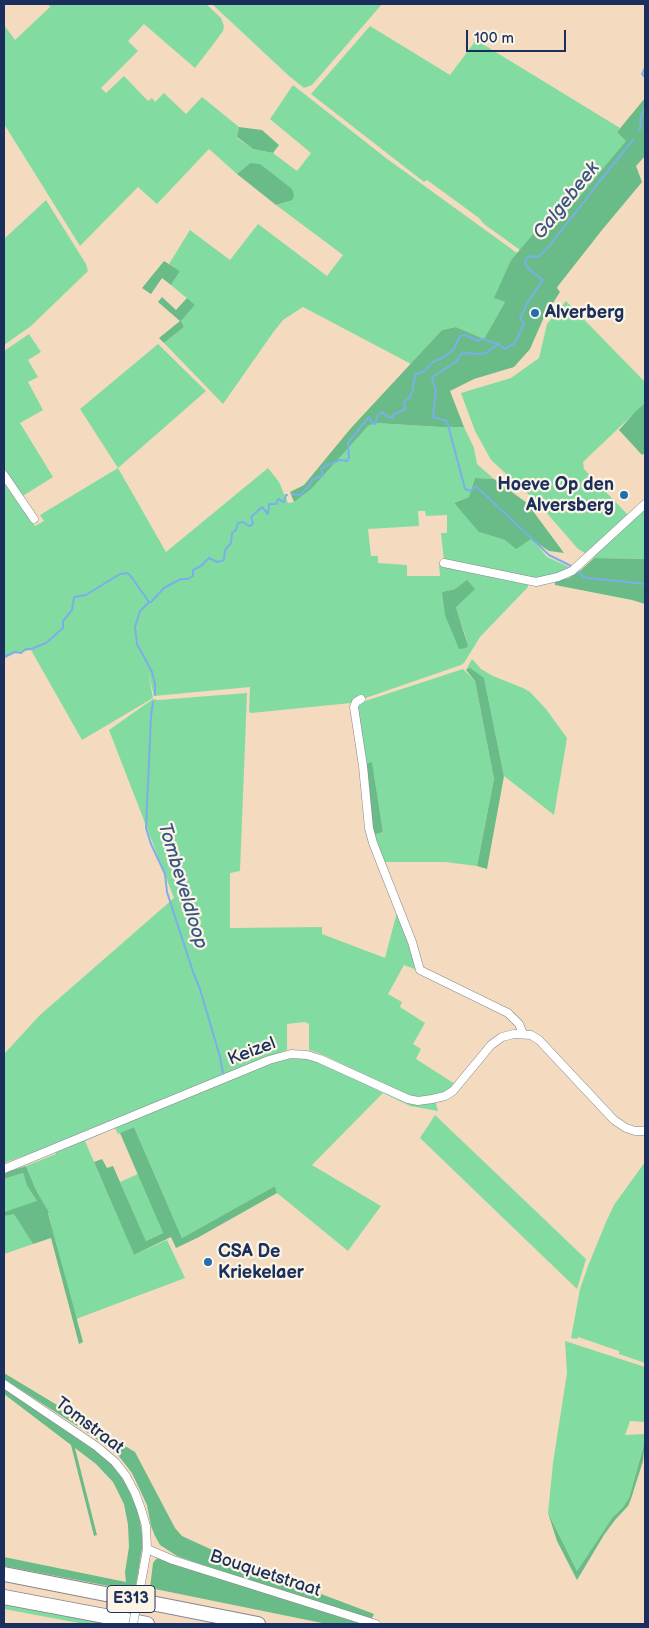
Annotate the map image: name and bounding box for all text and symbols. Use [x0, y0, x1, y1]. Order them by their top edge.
scale bar [469, 20, 569, 52]
text: 100 m [474, 29, 514, 48]
water label: Galgebeek [529, 158, 605, 244]
place label: Alverberg [545, 302, 624, 324]
marker: Alverberg [529, 307, 541, 319]
place label: Hoeve Op den Alversberg [497, 474, 614, 516]
marker: Hoeve Op den Alversberg [618, 489, 630, 501]
water label: Tombeveldloop [152, 820, 212, 952]
street label: Keizel [225, 1033, 279, 1071]
place label: CSA De Kriekelaer [218, 1241, 304, 1284]
marker: CSA De Kriekelaer [202, 1256, 214, 1268]
street label: Tomstraat [50, 1393, 128, 1459]
street label: Bouquetstraat [207, 1546, 323, 1602]
road number: E313 [107, 1586, 155, 1612]

